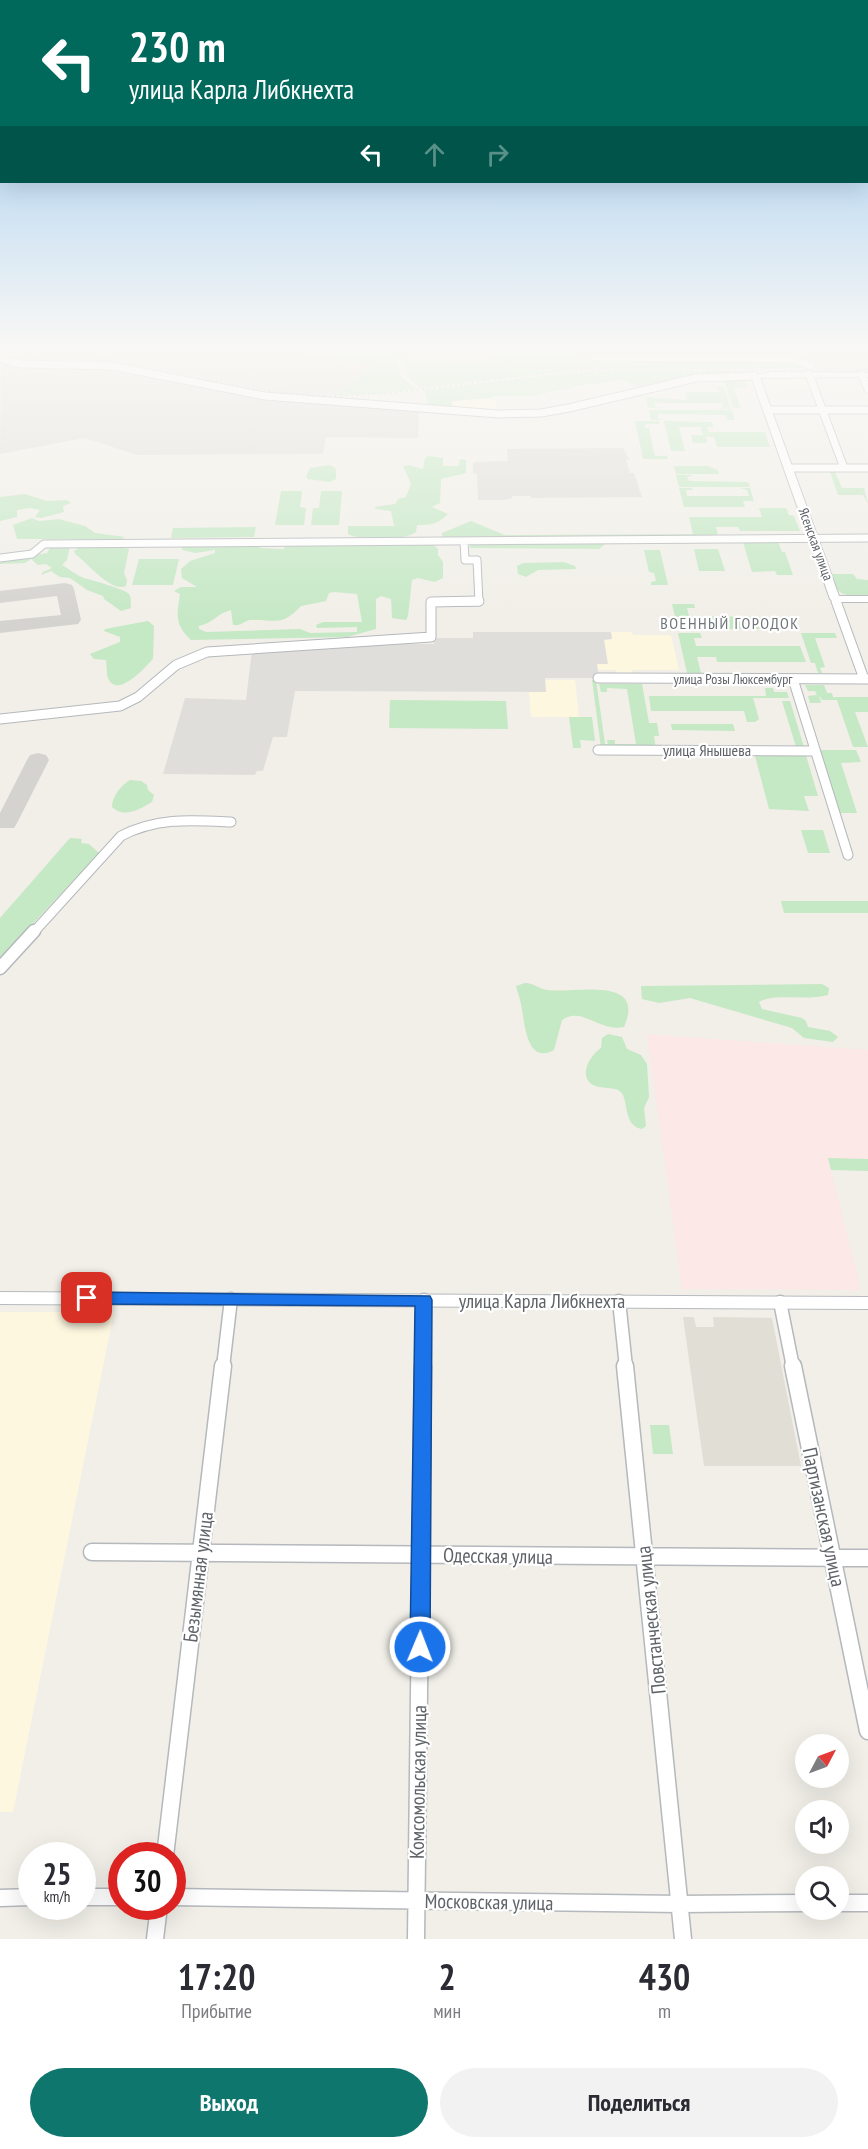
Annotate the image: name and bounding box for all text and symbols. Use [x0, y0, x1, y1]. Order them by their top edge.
text: 230 m [129, 19, 226, 74]
icon: left [30, 24, 108, 102]
text: улица Карла Либкнехта [129, 72, 354, 106]
icon: left [355, 138, 388, 171]
icon: ahead [418, 138, 451, 171]
icon: right [481, 138, 514, 171]
street label: Ясенская улица [795, 505, 837, 583]
district label: ВОЕННЫЙ ГОРОДОК [660, 613, 800, 633]
street label: улица Розы Люксембург [674, 670, 793, 688]
street label: улица Янышева [663, 740, 751, 760]
pin [61, 1272, 112, 1323]
icon: arrive [70, 1281, 103, 1314]
street label: улица Карла Либкнехта [459, 1288, 625, 1314]
street label: Партизанская улица [797, 1445, 851, 1589]
street label: Безымянная улица [177, 1510, 219, 1644]
street label: Одесская улица [443, 1542, 553, 1570]
street label: Повстанческая улица [630, 1545, 672, 1695]
position arrow [388, 1615, 452, 1679]
street label: Комсомольская улица [404, 1705, 432, 1859]
north arrow [795, 1734, 849, 1788]
map controls [795, 1734, 849, 1920]
button: sound [795, 1800, 849, 1854]
speed limit sign: 30 [108, 1842, 186, 1920]
text: 25 [43, 1854, 71, 1893]
button: search [795, 1866, 849, 1920]
text: km/h [44, 1887, 70, 1906]
street label: Московская улица [425, 1888, 553, 1916]
text: 17:20 [178, 1953, 256, 2000]
text: 2 [439, 1953, 456, 2000]
text: 430 [639, 1953, 690, 2000]
text: Прибытие [181, 1998, 252, 2024]
text: мин [433, 1998, 461, 2024]
text: m [658, 1998, 671, 2024]
button: Выход [30, 2068, 428, 2137]
button: Поделиться [440, 2068, 838, 2137]

